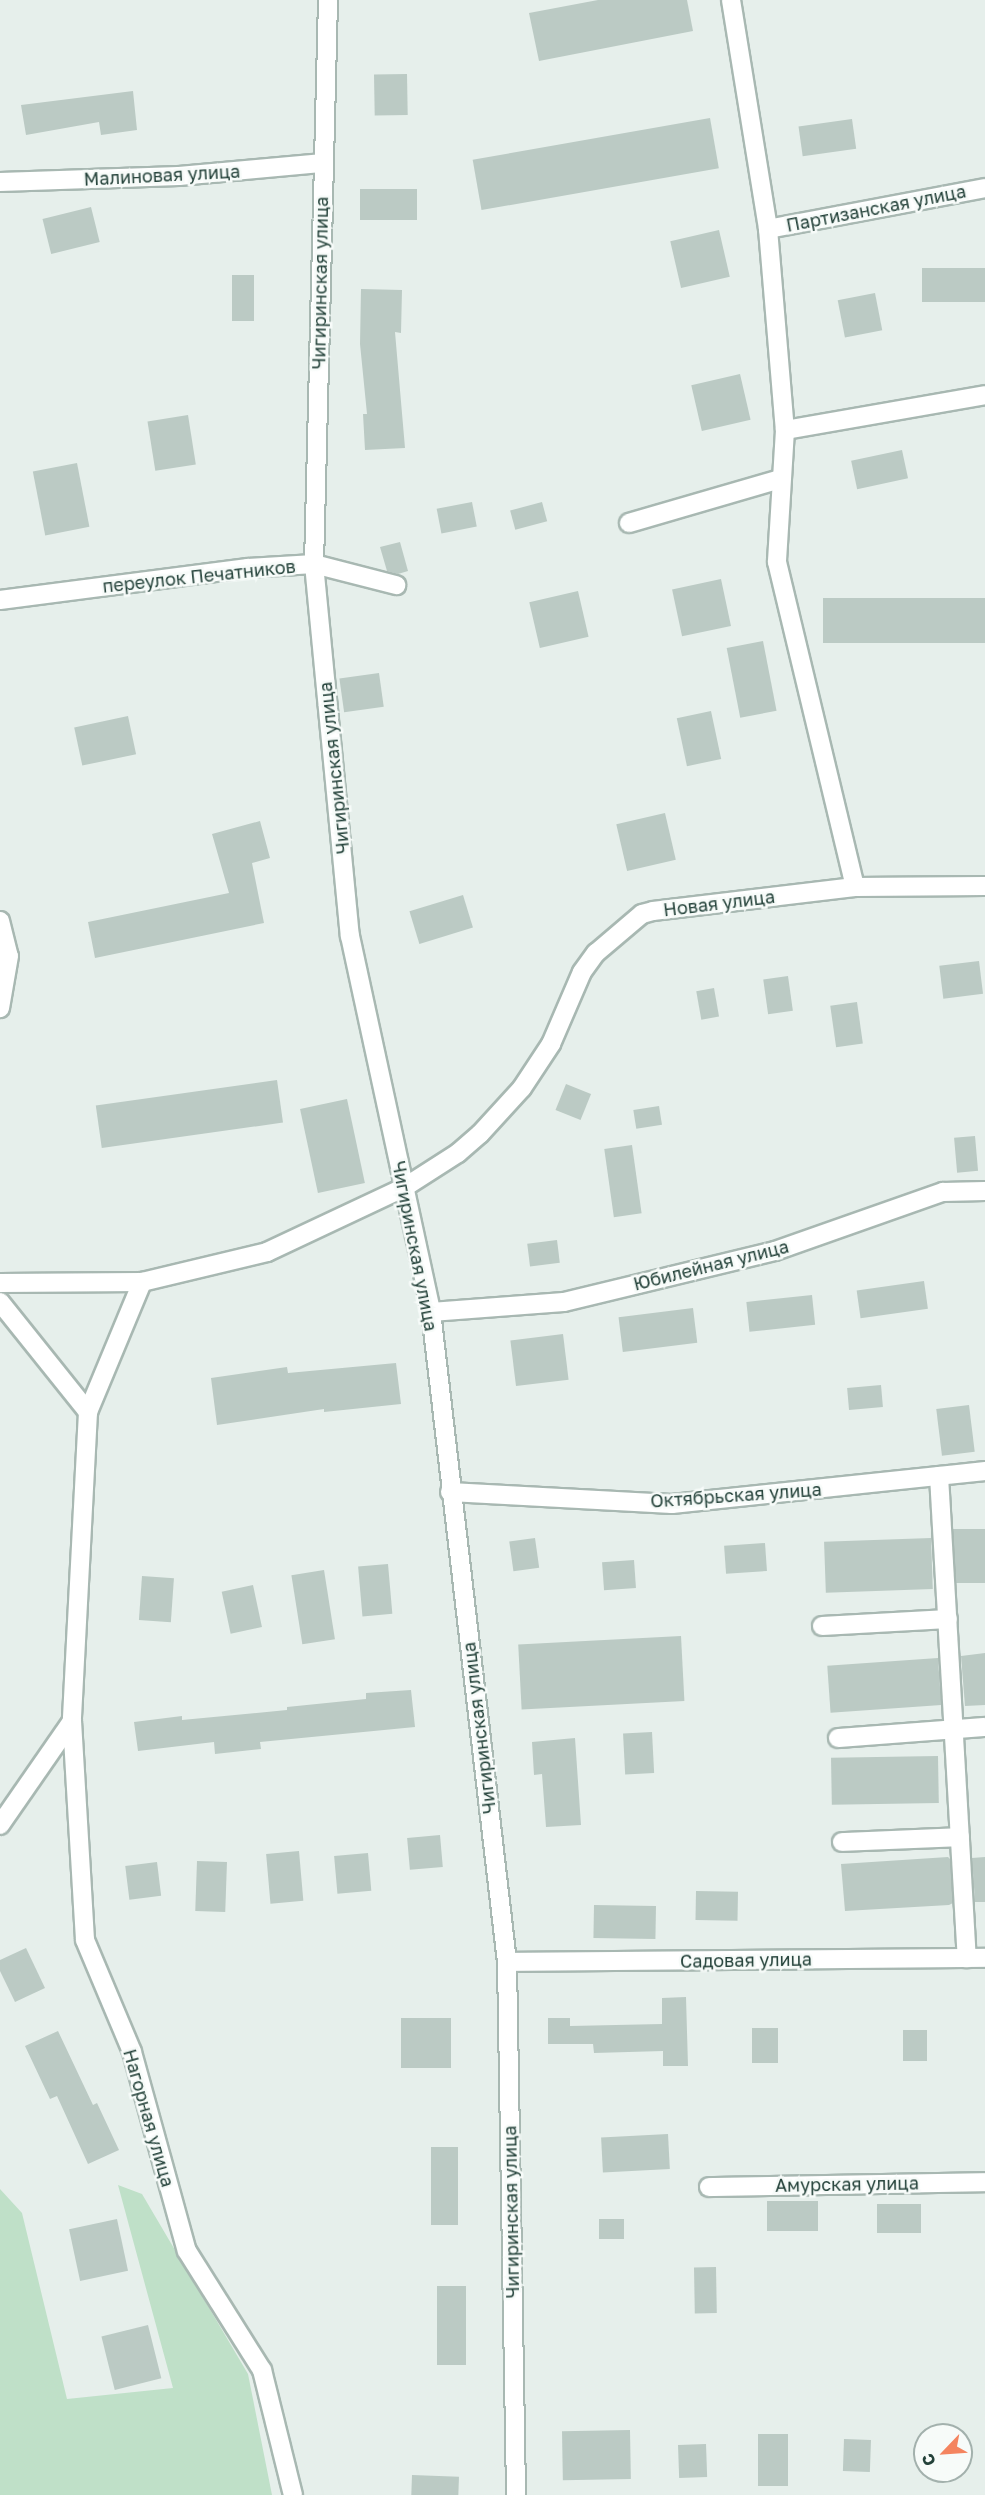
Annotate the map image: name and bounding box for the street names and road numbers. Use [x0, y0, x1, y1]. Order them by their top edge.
street label: Малиновая улица [83, 160, 241, 190]
street label: Партизанская улица [784, 180, 968, 236]
street label: Чигиринская улица [308, 196, 332, 370]
street label: переулок Печатников [101, 555, 297, 597]
street label: Чигиринская улица [314, 681, 354, 855]
street label: Новая улица [662, 885, 776, 921]
street label: Чигиринская улица [388, 1159, 442, 1333]
street label: Юбилейная улица [631, 1235, 791, 1295]
street label: Октябрьская улица [650, 1478, 822, 1512]
street label: Чигиринская улица [458, 1641, 500, 1815]
street label: Садовая улица [680, 1948, 812, 1972]
street label: Нагорная улица [119, 2047, 179, 2189]
street label: Чигиринская улица [499, 2125, 523, 2299]
street label: Амурская улица [775, 2172, 919, 2196]

